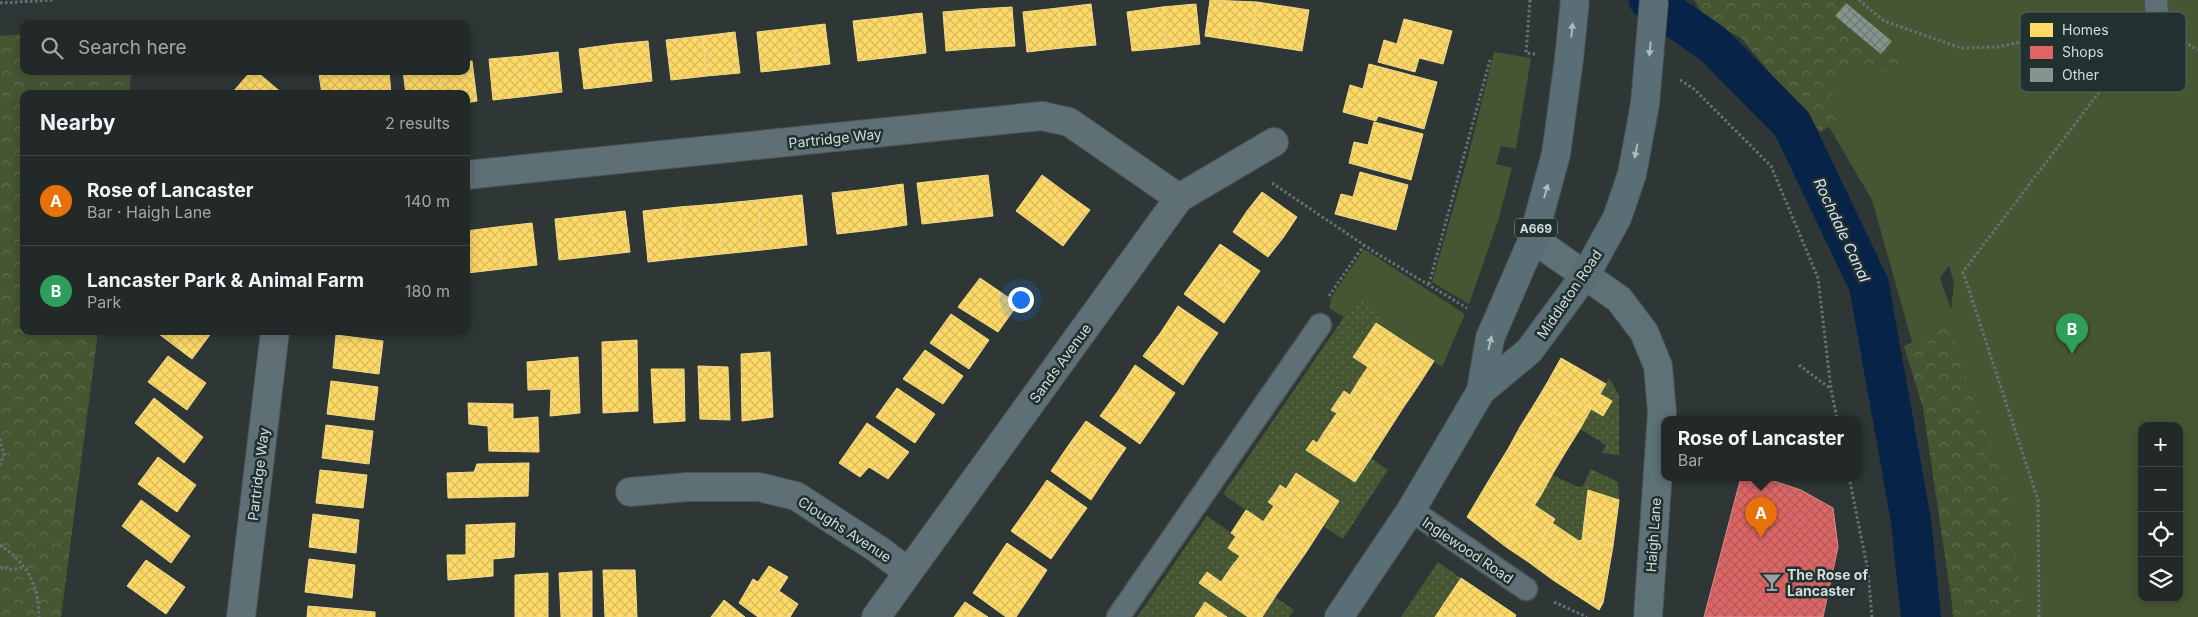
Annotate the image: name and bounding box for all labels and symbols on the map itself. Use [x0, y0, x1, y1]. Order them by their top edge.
legend [2020, 12, 2186, 92]
one-way arrow [1568, 21, 1576, 37]
text: Homes [2062, 21, 2109, 38]
one-way arrow [1646, 41, 1654, 57]
text: Shops [2062, 43, 2104, 60]
text: Other [2062, 66, 2099, 83]
street label: Partridge Way [788, 125, 883, 151]
one-way arrow [1632, 144, 1640, 159]
water label: Rochdale Canal [1810, 175, 1875, 285]
one-way arrow [1543, 184, 1551, 199]
road number: A669 [1515, 218, 1557, 238]
street label: Middleton Road [1533, 246, 1605, 342]
your location [1008, 287, 1034, 313]
pin: B [2056, 313, 2088, 354]
street label: Sands Avenue [1025, 320, 1095, 406]
one-way arrow [1486, 335, 1494, 351]
street label: Partridge Way [244, 426, 272, 521]
street label: Cloughs Avenue [795, 493, 895, 565]
street label: Haigh Lane [1642, 497, 1664, 573]
pin: A [1745, 497, 1777, 538]
street label: Inglewood Road [1419, 513, 1517, 587]
place label: The Rose of Lancaster [1787, 566, 1868, 599]
bar icon: The Rose of Lancaster [1761, 571, 1783, 593]

